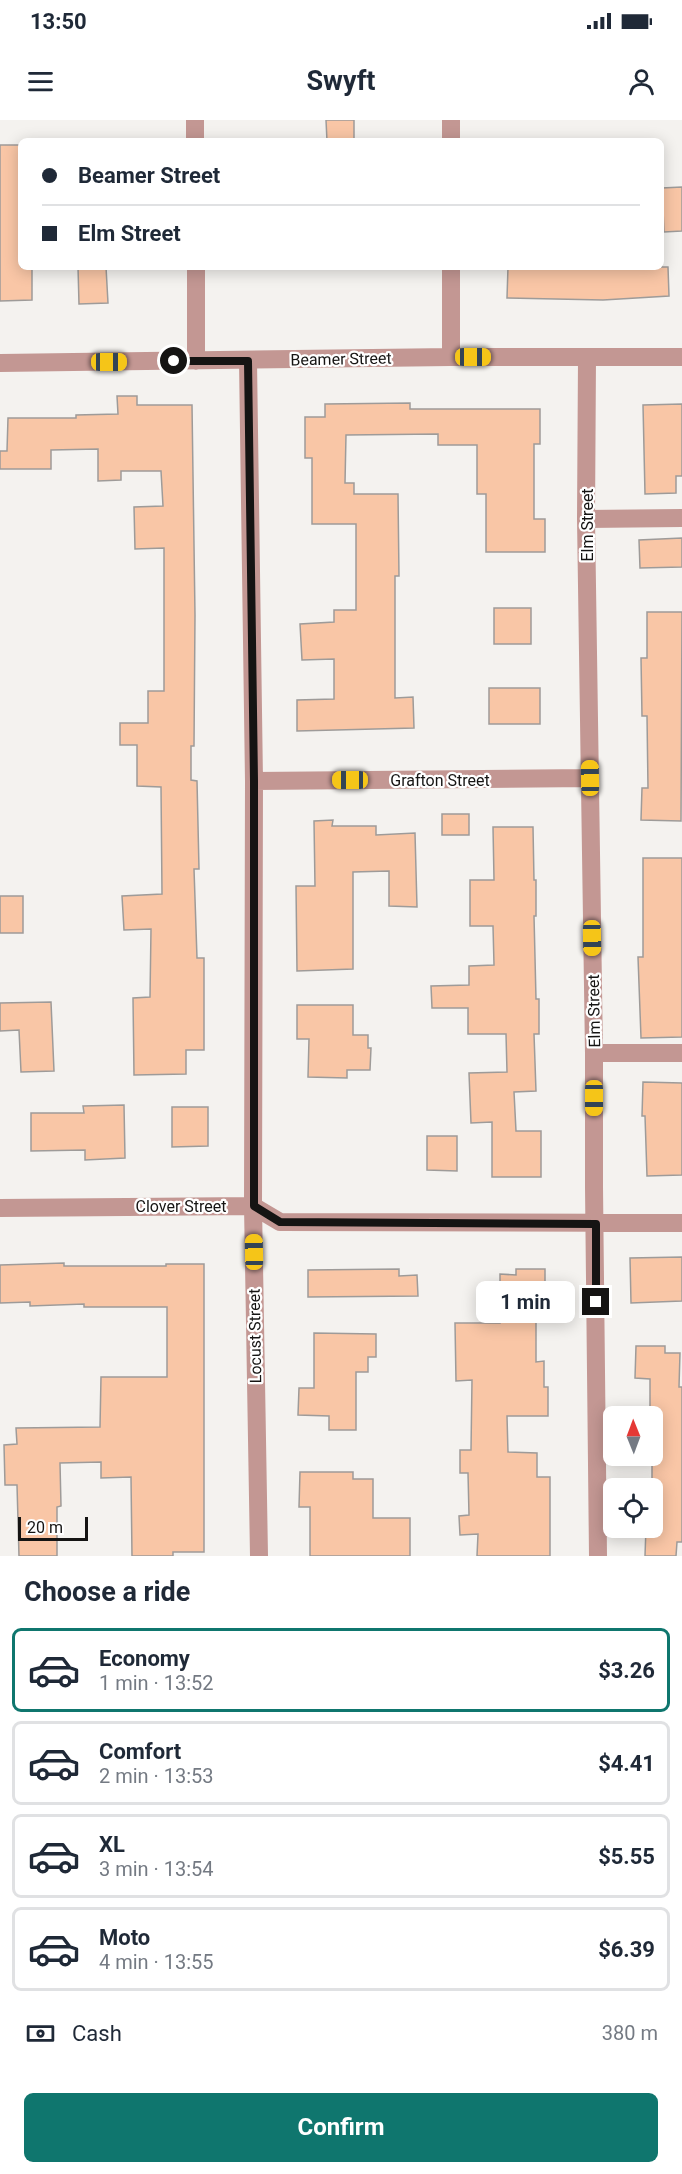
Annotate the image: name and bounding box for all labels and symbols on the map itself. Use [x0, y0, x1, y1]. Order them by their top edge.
route start [160, 347, 187, 374]
car [455, 348, 491, 366]
street label: Beamer Street [290, 349, 392, 369]
car [91, 353, 127, 371]
street label: Elm Street [578, 488, 597, 562]
car [581, 760, 599, 796]
car [332, 771, 368, 789]
street label: Grafton Street [390, 771, 490, 790]
car [583, 920, 601, 956]
street label: Elm Street [584, 974, 604, 1048]
car [585, 1080, 603, 1116]
street label: Clover Street [135, 1197, 227, 1216]
car [245, 1234, 263, 1270]
callout: 1 min [476, 1281, 575, 1323]
route end [582, 1288, 609, 1315]
street label: Locust Street [245, 1289, 265, 1383]
north arrow [603, 1406, 663, 1466]
scale bar [18, 1514, 88, 1542]

